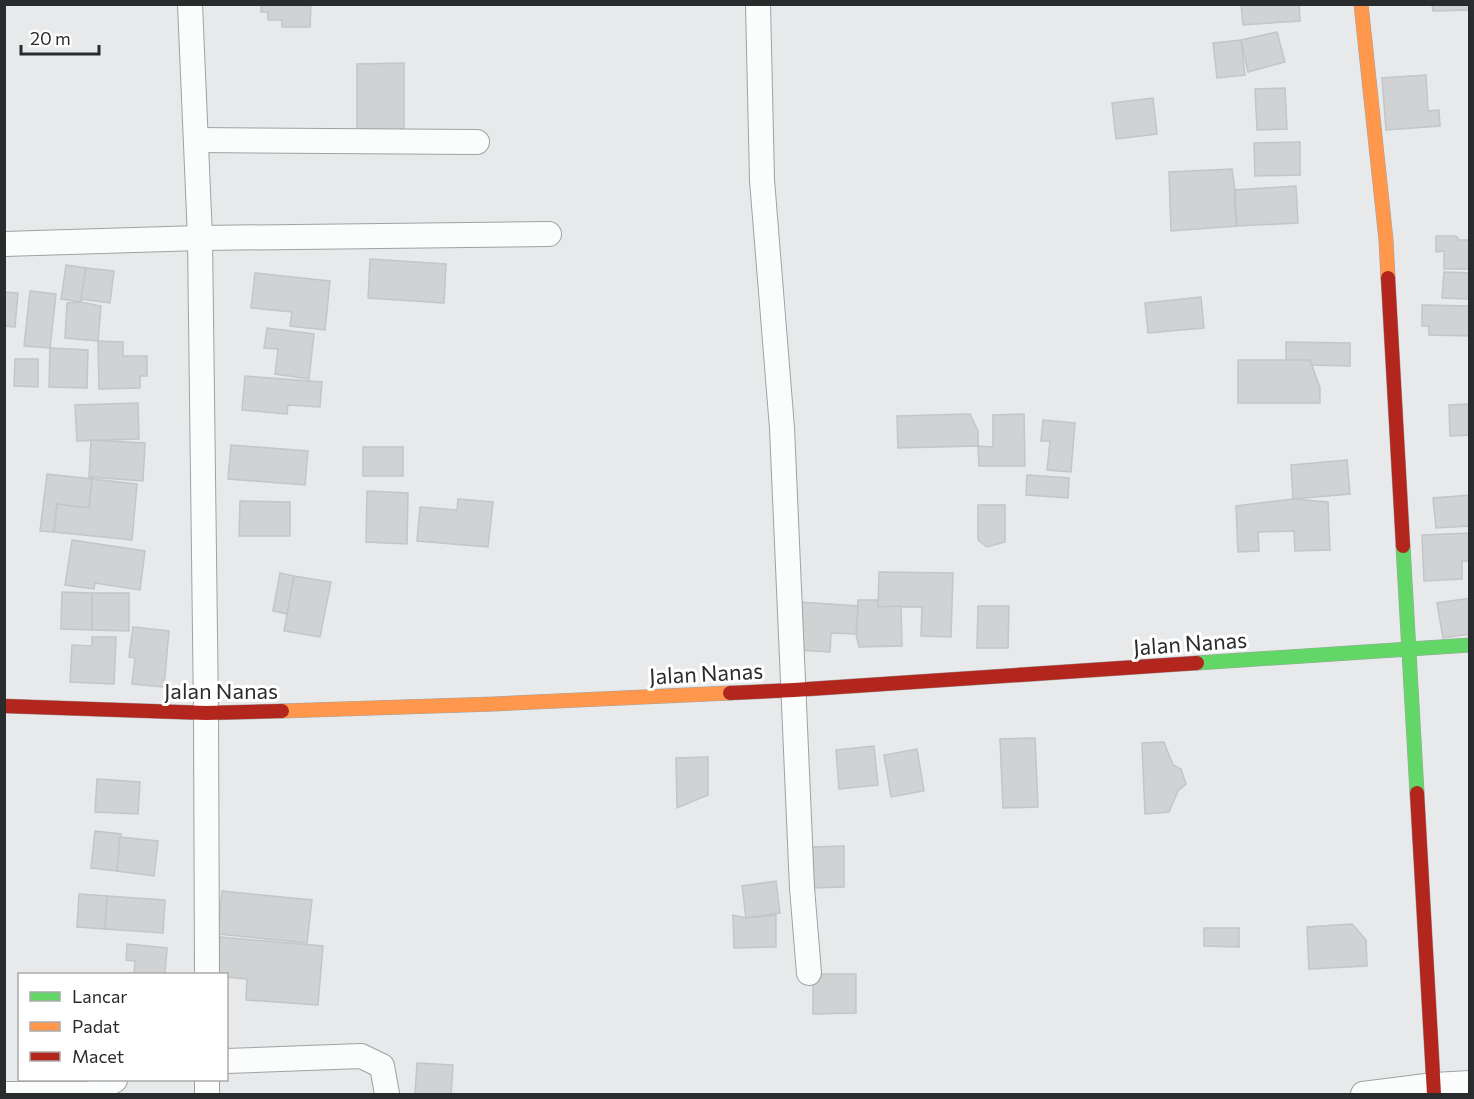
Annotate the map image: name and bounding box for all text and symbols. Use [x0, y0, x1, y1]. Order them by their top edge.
scale bar [21, 18, 99, 56]
text: 20 m [30, 27, 71, 49]
street label: Jalan Nanas [1132, 626, 1248, 660]
street label: Jalan Nanas [648, 657, 764, 689]
street label: Jalan Nanas [164, 677, 278, 704]
legend [18, 973, 228, 1081]
text: Lancar [72, 985, 128, 1007]
text: Padat [72, 1015, 120, 1037]
text: Macet [72, 1045, 124, 1067]

